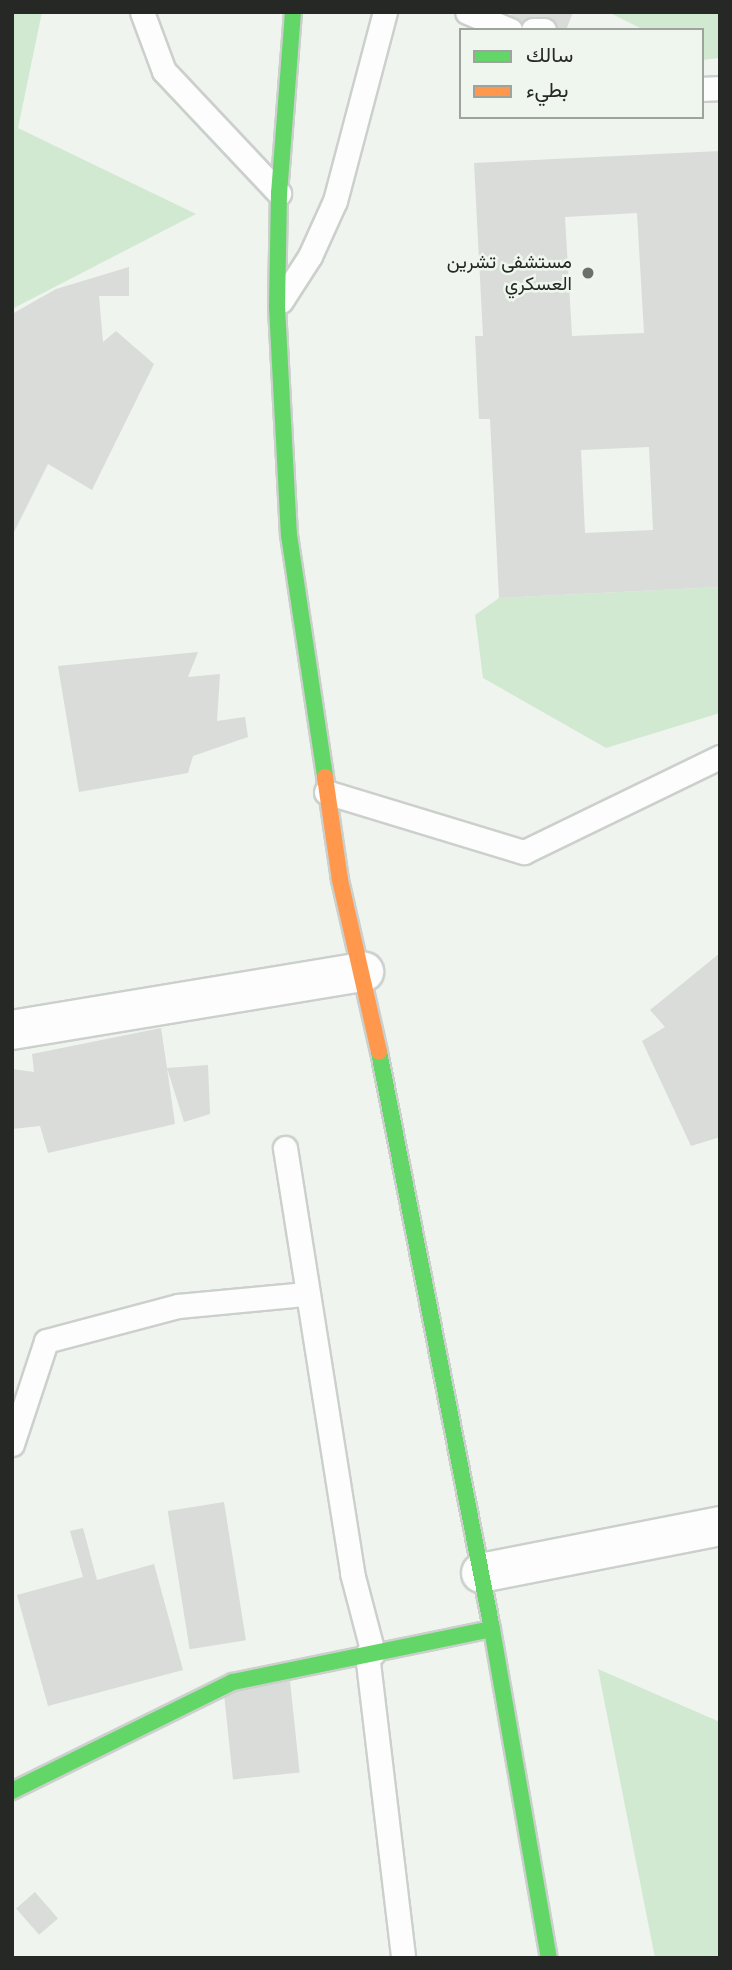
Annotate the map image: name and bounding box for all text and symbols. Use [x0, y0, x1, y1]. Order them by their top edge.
legend [459, 28, 704, 119]
text: سالك [526, 41, 573, 68]
text: بطيء [526, 76, 569, 103]
place label: مستشفى تشرين العسكري [447, 251, 572, 295]
marker: مستشفى تشرين العسكري [578, 263, 598, 283]

